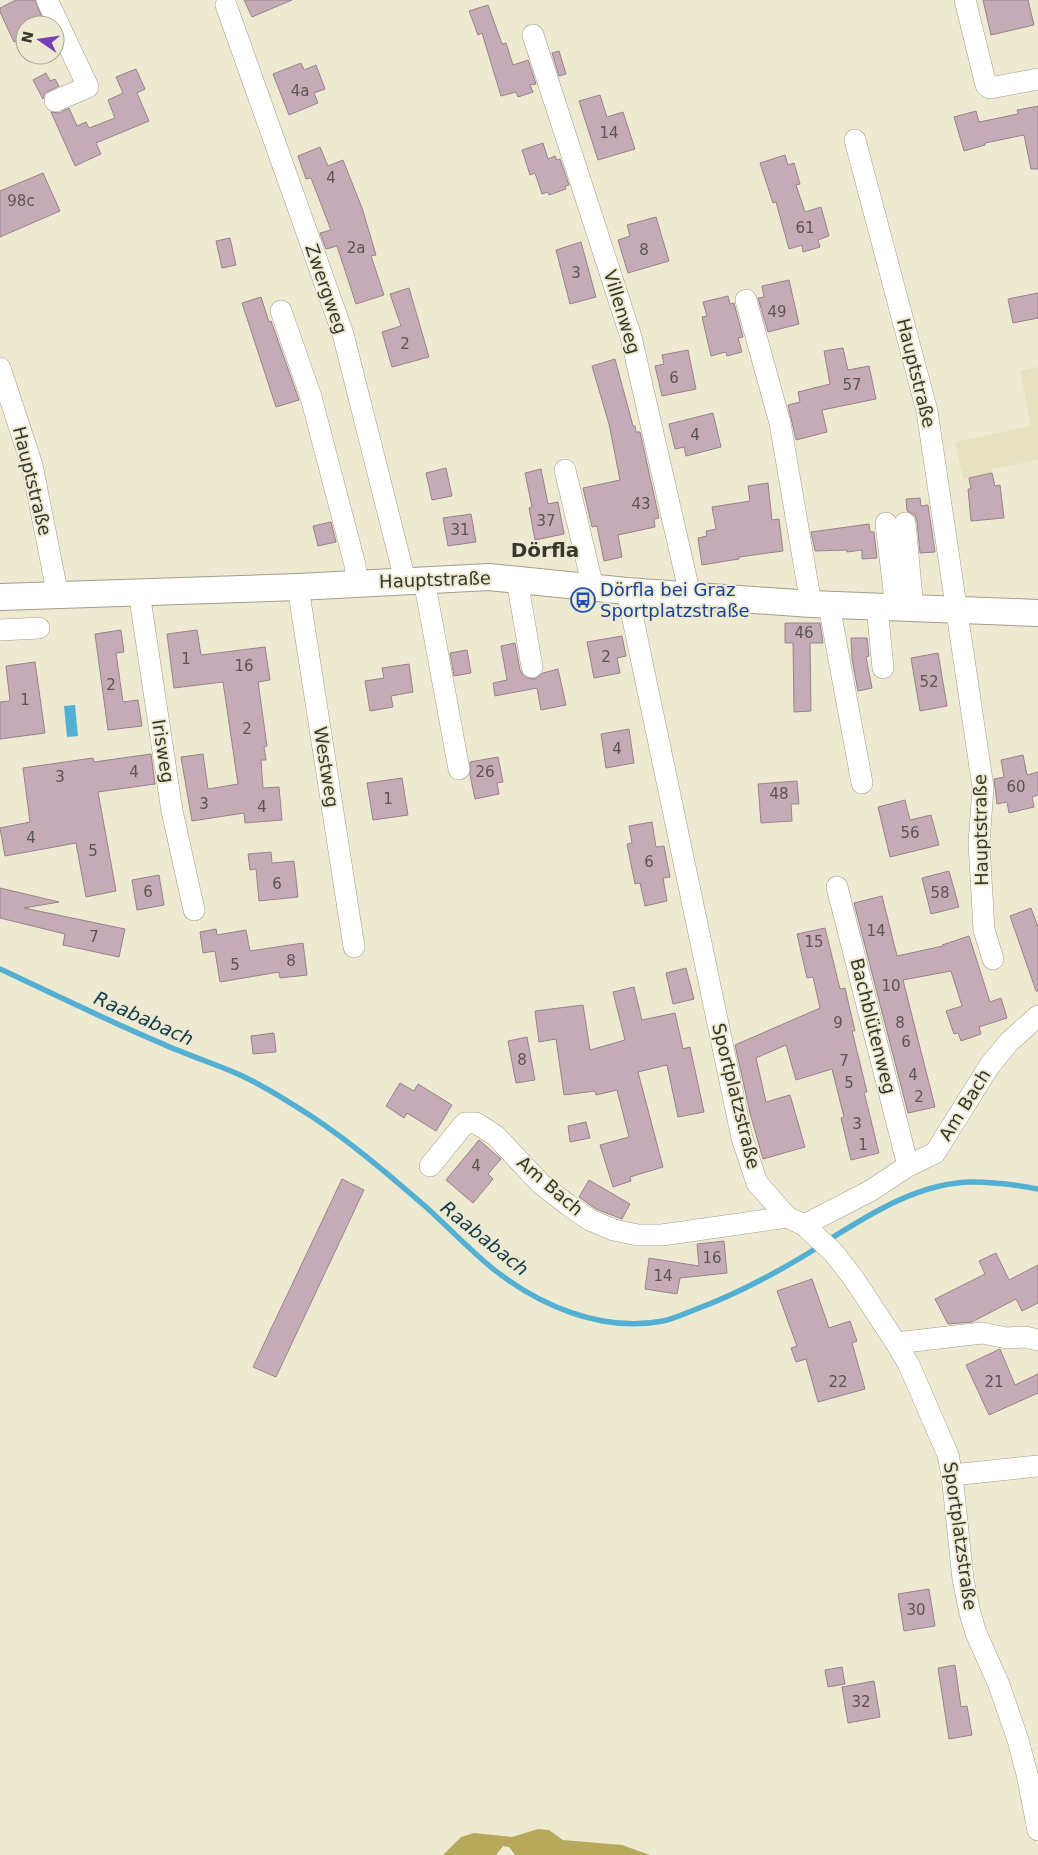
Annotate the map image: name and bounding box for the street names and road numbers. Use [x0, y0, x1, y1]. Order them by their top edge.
street label: Zwergweg [301, 241, 352, 337]
street label: Villenweg [600, 267, 645, 356]
street label: Hauptstraße [893, 316, 940, 430]
street label: Hauptstraße [9, 424, 56, 538]
street label: Hauptstraße [379, 567, 491, 592]
street label: Irisweg [148, 718, 179, 784]
street label: Westweg [310, 725, 343, 809]
street label: Hauptstraße [969, 774, 992, 886]
street label: Bachblütenweg [846, 956, 901, 1096]
street label: Sportplatzstraße [708, 1021, 765, 1171]
street label: Am Bach [934, 1065, 995, 1144]
street label: Am Bach [513, 1151, 588, 1220]
street label: Sportplatzstraße [940, 1460, 981, 1611]

